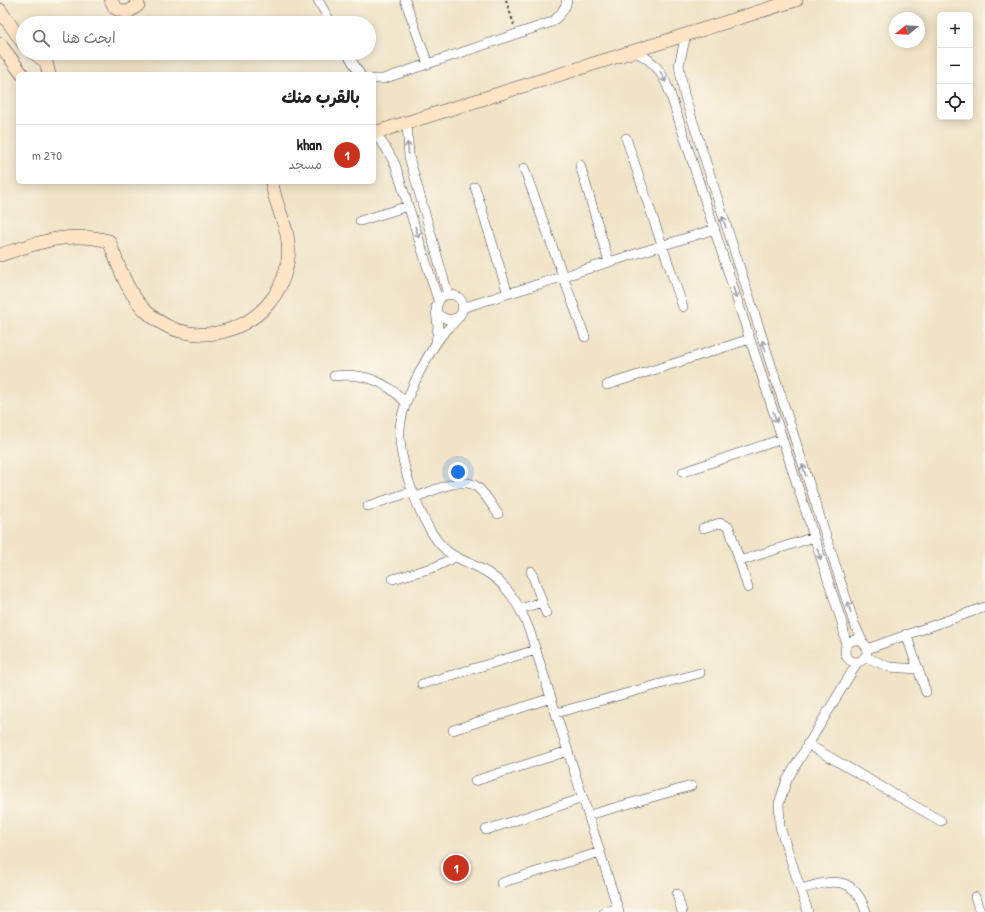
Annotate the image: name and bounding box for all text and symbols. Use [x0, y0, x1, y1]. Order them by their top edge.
north arrow [889, 12, 925, 48]
map controls [937, 12, 973, 120]
button: + [937, 12, 973, 48]
search box [16, 16, 376, 60]
icon: search [30, 27, 52, 49]
text: ابحث هنا [62, 27, 116, 48]
button: − [937, 48, 973, 84]
one-way arrow [660, 71, 668, 83]
button: locate [937, 84, 973, 120]
text: بالقرب منك [282, 85, 360, 108]
text: khan [297, 134, 322, 155]
one-way arrow [404, 142, 412, 155]
text: 270 m [32, 146, 62, 164]
text: 1 [345, 146, 349, 164]
text: مسجد [289, 155, 322, 173]
one-way arrow [720, 217, 728, 229]
one-way arrow [414, 226, 421, 239]
one-way arrow [732, 287, 739, 300]
one-way arrow [760, 340, 767, 353]
one-way arrow [772, 410, 779, 423]
your location [448, 462, 468, 482]
one-way arrow [799, 464, 807, 476]
one-way arrow [816, 548, 824, 560]
one-way arrow [844, 601, 852, 613]
pin: 1 [443, 853, 469, 883]

